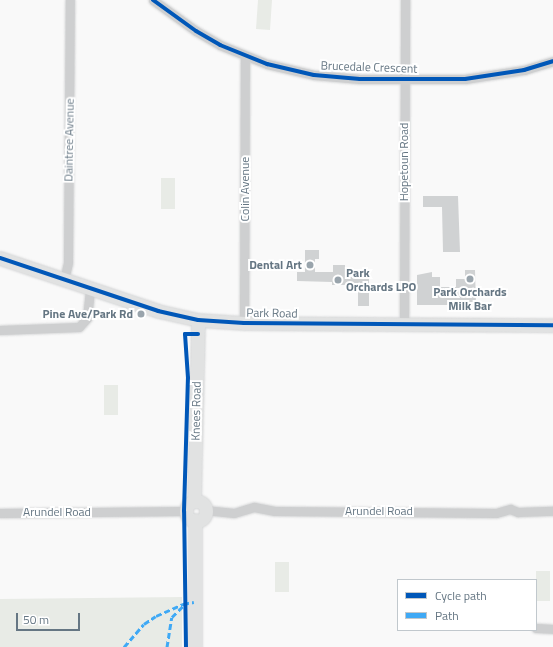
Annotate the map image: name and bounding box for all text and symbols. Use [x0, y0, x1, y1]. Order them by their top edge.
street label: Brucedale Crescent [320, 58, 418, 76]
street label: Daintree Avenue [61, 98, 77, 182]
street label: Hopetoun Road [397, 123, 411, 201]
street label: Colin Avenue [238, 157, 252, 221]
place label: Dental Art [249, 258, 302, 272]
marker: Dental Art [305, 260, 315, 270]
place label: Park Orchards LPO [346, 266, 416, 294]
marker: Park Orchards Milk Bar [465, 274, 475, 284]
marker: Park Orchards LPO [333, 275, 343, 285]
place label: Park Orchards Milk Bar [433, 285, 507, 313]
street label: Park Road [246, 305, 298, 321]
place label: Pine Ave/Park Rd [42, 307, 133, 321]
marker: Pine Ave/Park Rd [136, 309, 146, 319]
street label: Knees Road [188, 381, 204, 441]
street label: Arundel Road [345, 504, 413, 518]
street label: Arundel Road [23, 505, 91, 519]
legend [397, 579, 537, 631]
text: Cycle path [435, 586, 487, 605]
scale bar [18, 605, 82, 631]
text: Path [435, 606, 459, 625]
text: 50 m [23, 610, 49, 629]

